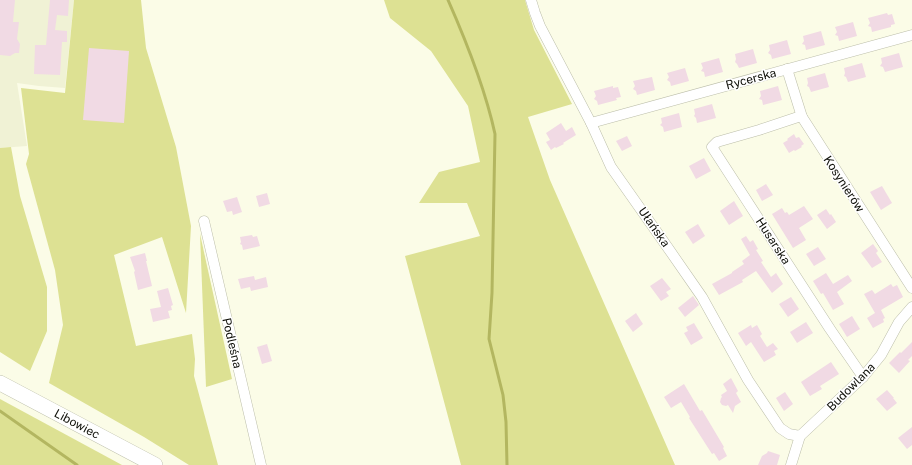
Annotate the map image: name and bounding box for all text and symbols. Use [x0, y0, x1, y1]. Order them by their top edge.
street label: Rycerska [724, 66, 778, 92]
street label: Kosynierów [821, 153, 868, 215]
street label: Ułańska [635, 204, 673, 250]
street label: Husarska [753, 215, 793, 267]
street label: Podleśna [219, 316, 245, 370]
street label: Budowlana [824, 360, 878, 414]
street label: Libowiec [52, 406, 102, 442]

